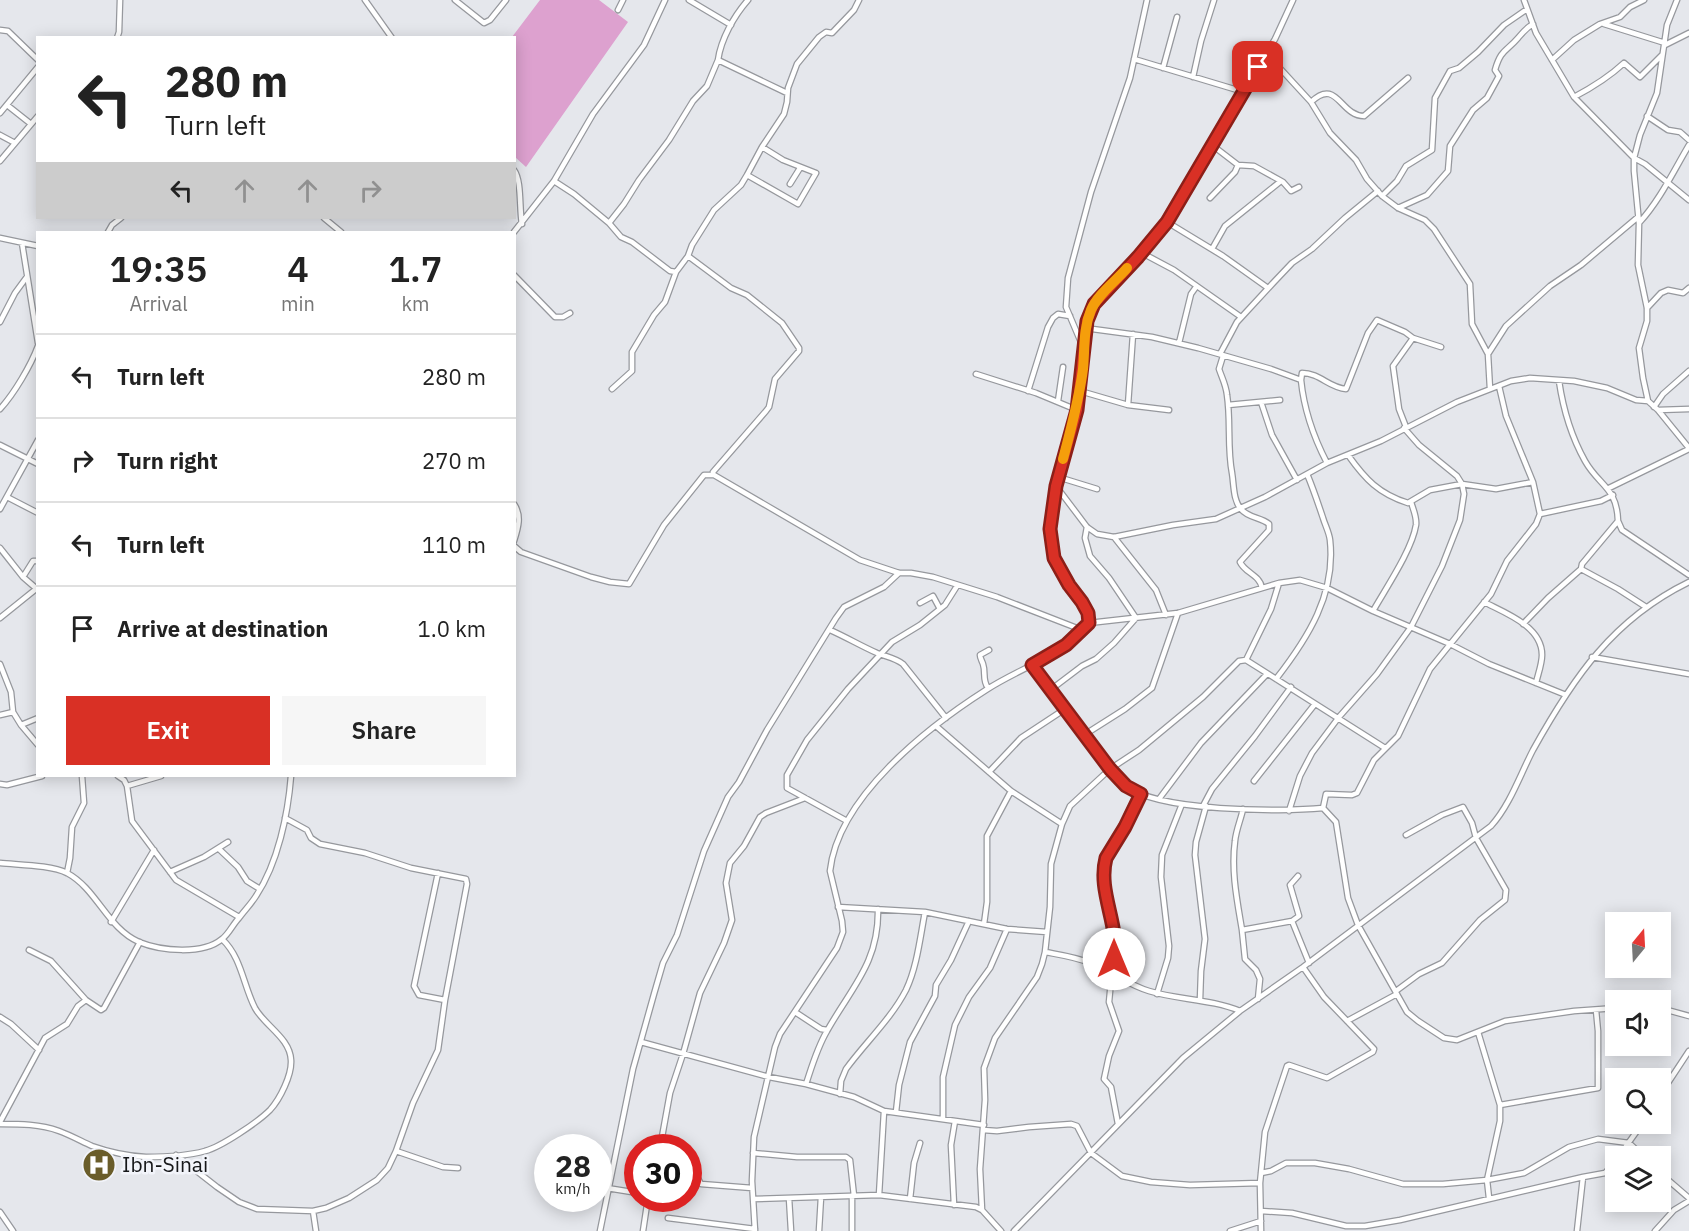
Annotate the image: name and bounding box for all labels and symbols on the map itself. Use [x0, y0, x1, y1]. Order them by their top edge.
pin [1232, 41, 1283, 92]
north arrow [1605, 912, 1671, 978]
position arrow [1082, 927, 1146, 991]
speed limit sign: 30 [624, 1134, 702, 1212]
hospital icon: Ibn-Sinai [81, 1147, 117, 1183]
place label: Ibn-Sinai [122, 1150, 208, 1178]

